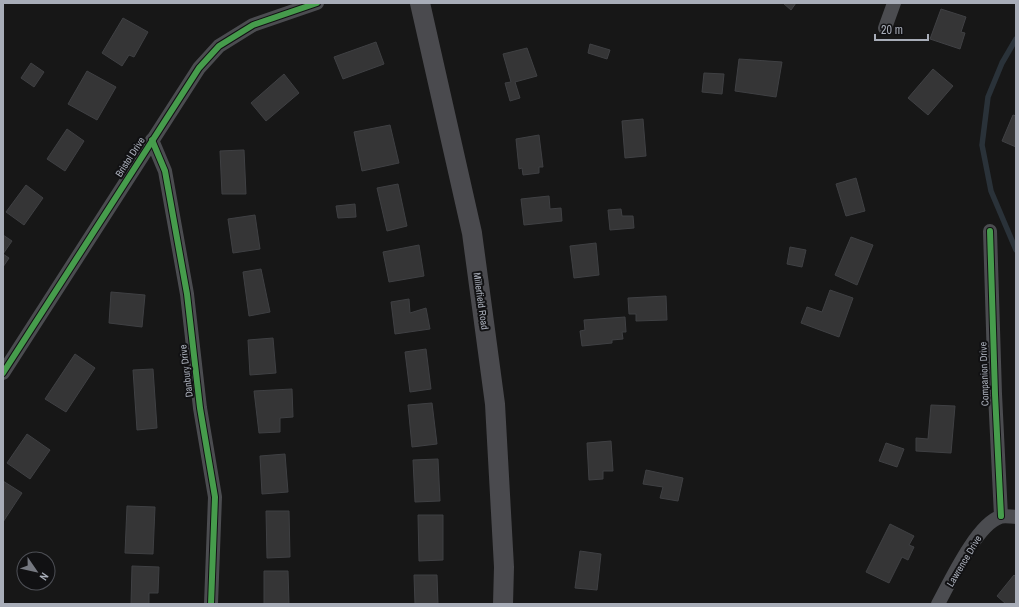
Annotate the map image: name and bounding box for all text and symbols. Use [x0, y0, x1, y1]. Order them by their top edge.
scale bar [875, 16, 928, 42]
text: 20 m [881, 22, 903, 38]
street label: Bristol Drive [112, 134, 148, 179]
street label: Millerfield Road [471, 272, 491, 330]
street label: Companion Drive [976, 341, 992, 406]
street label: Danbury Drive [176, 344, 196, 398]
street label: Lawrence Drive [944, 533, 985, 589]
north arrow [16, 551, 56, 591]
text: N [37, 570, 52, 583]

